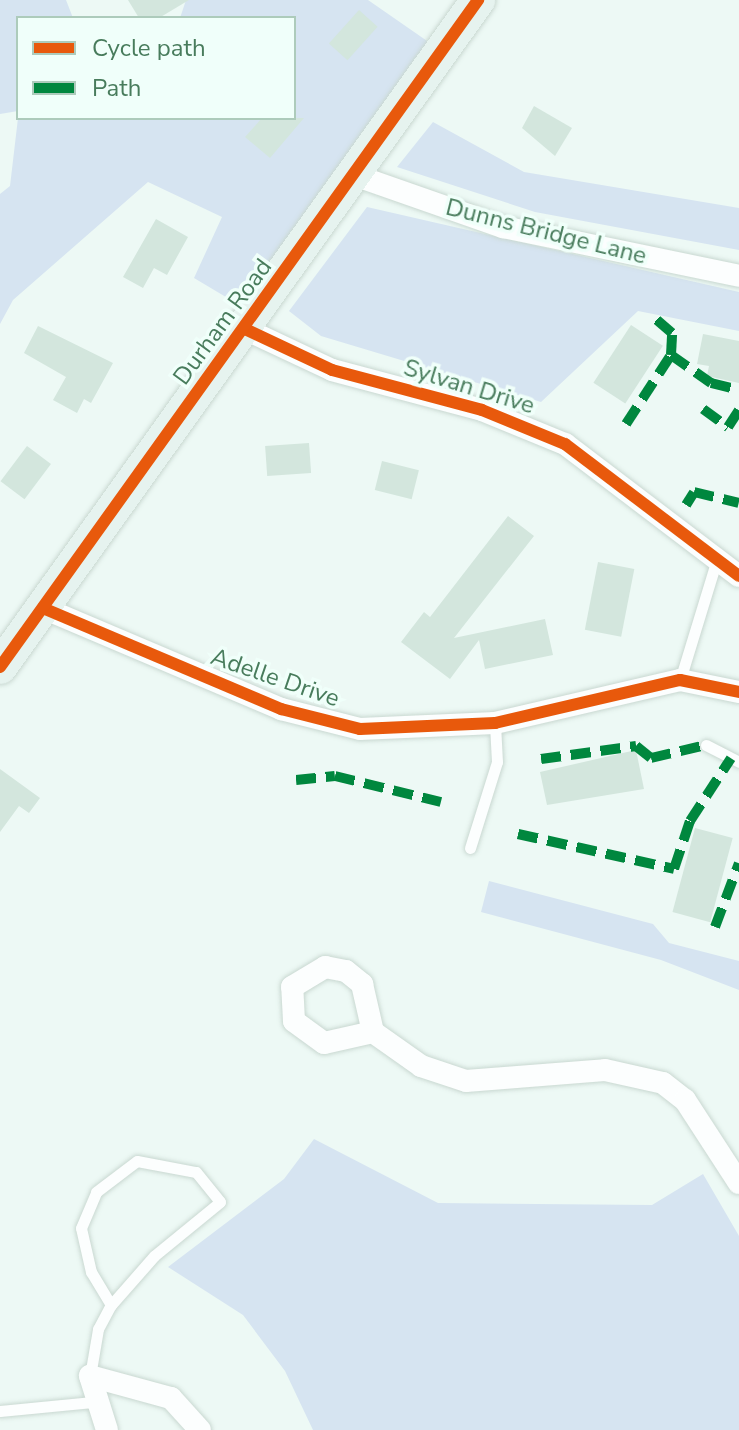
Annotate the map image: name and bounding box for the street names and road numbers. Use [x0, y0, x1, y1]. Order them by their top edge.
street label: Dunns Bridge Lane [443, 193, 649, 271]
street label: Durham Road [168, 253, 278, 391]
street label: Sylvan Drive [400, 353, 538, 421]
street label: Adelle Drive [207, 643, 343, 713]

